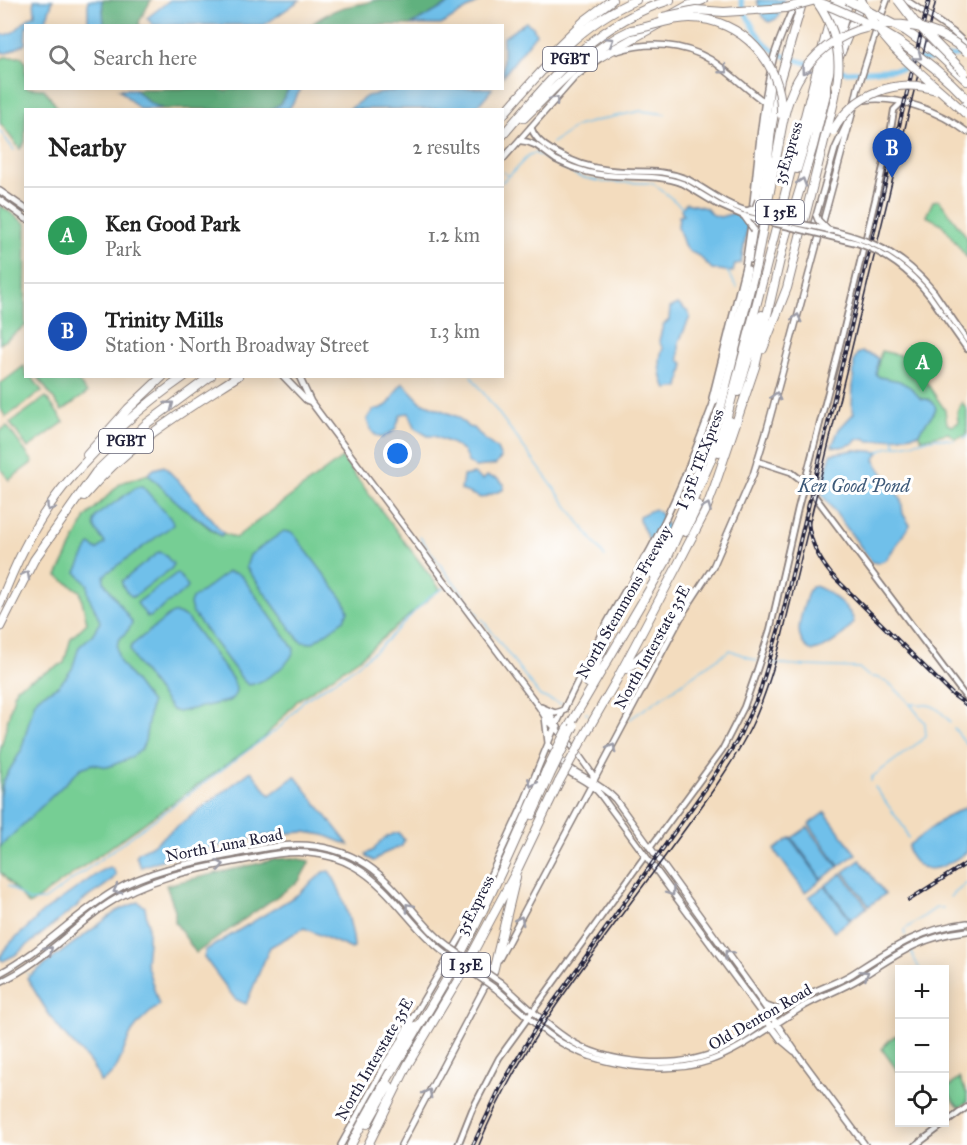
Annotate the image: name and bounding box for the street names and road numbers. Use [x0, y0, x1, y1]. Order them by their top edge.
road number: PGBT [543, 47, 597, 71]
street label: 35Express [769, 119, 807, 187]
road number: I 35E [756, 200, 804, 224]
street label: I 35E TEXpress [672, 406, 728, 512]
road number: PGBT [99, 429, 153, 453]
street label: North Stemmons Freeway [572, 522, 676, 682]
street label: North Interstate 35E [610, 582, 694, 712]
street label: North Luna Road [164, 824, 284, 866]
street label: 35Express [452, 872, 498, 938]
road number: I 35E [442, 953, 490, 977]
street label: Old Denton Road [705, 980, 815, 1054]
street label: North Interstate 35E [331, 994, 417, 1124]

